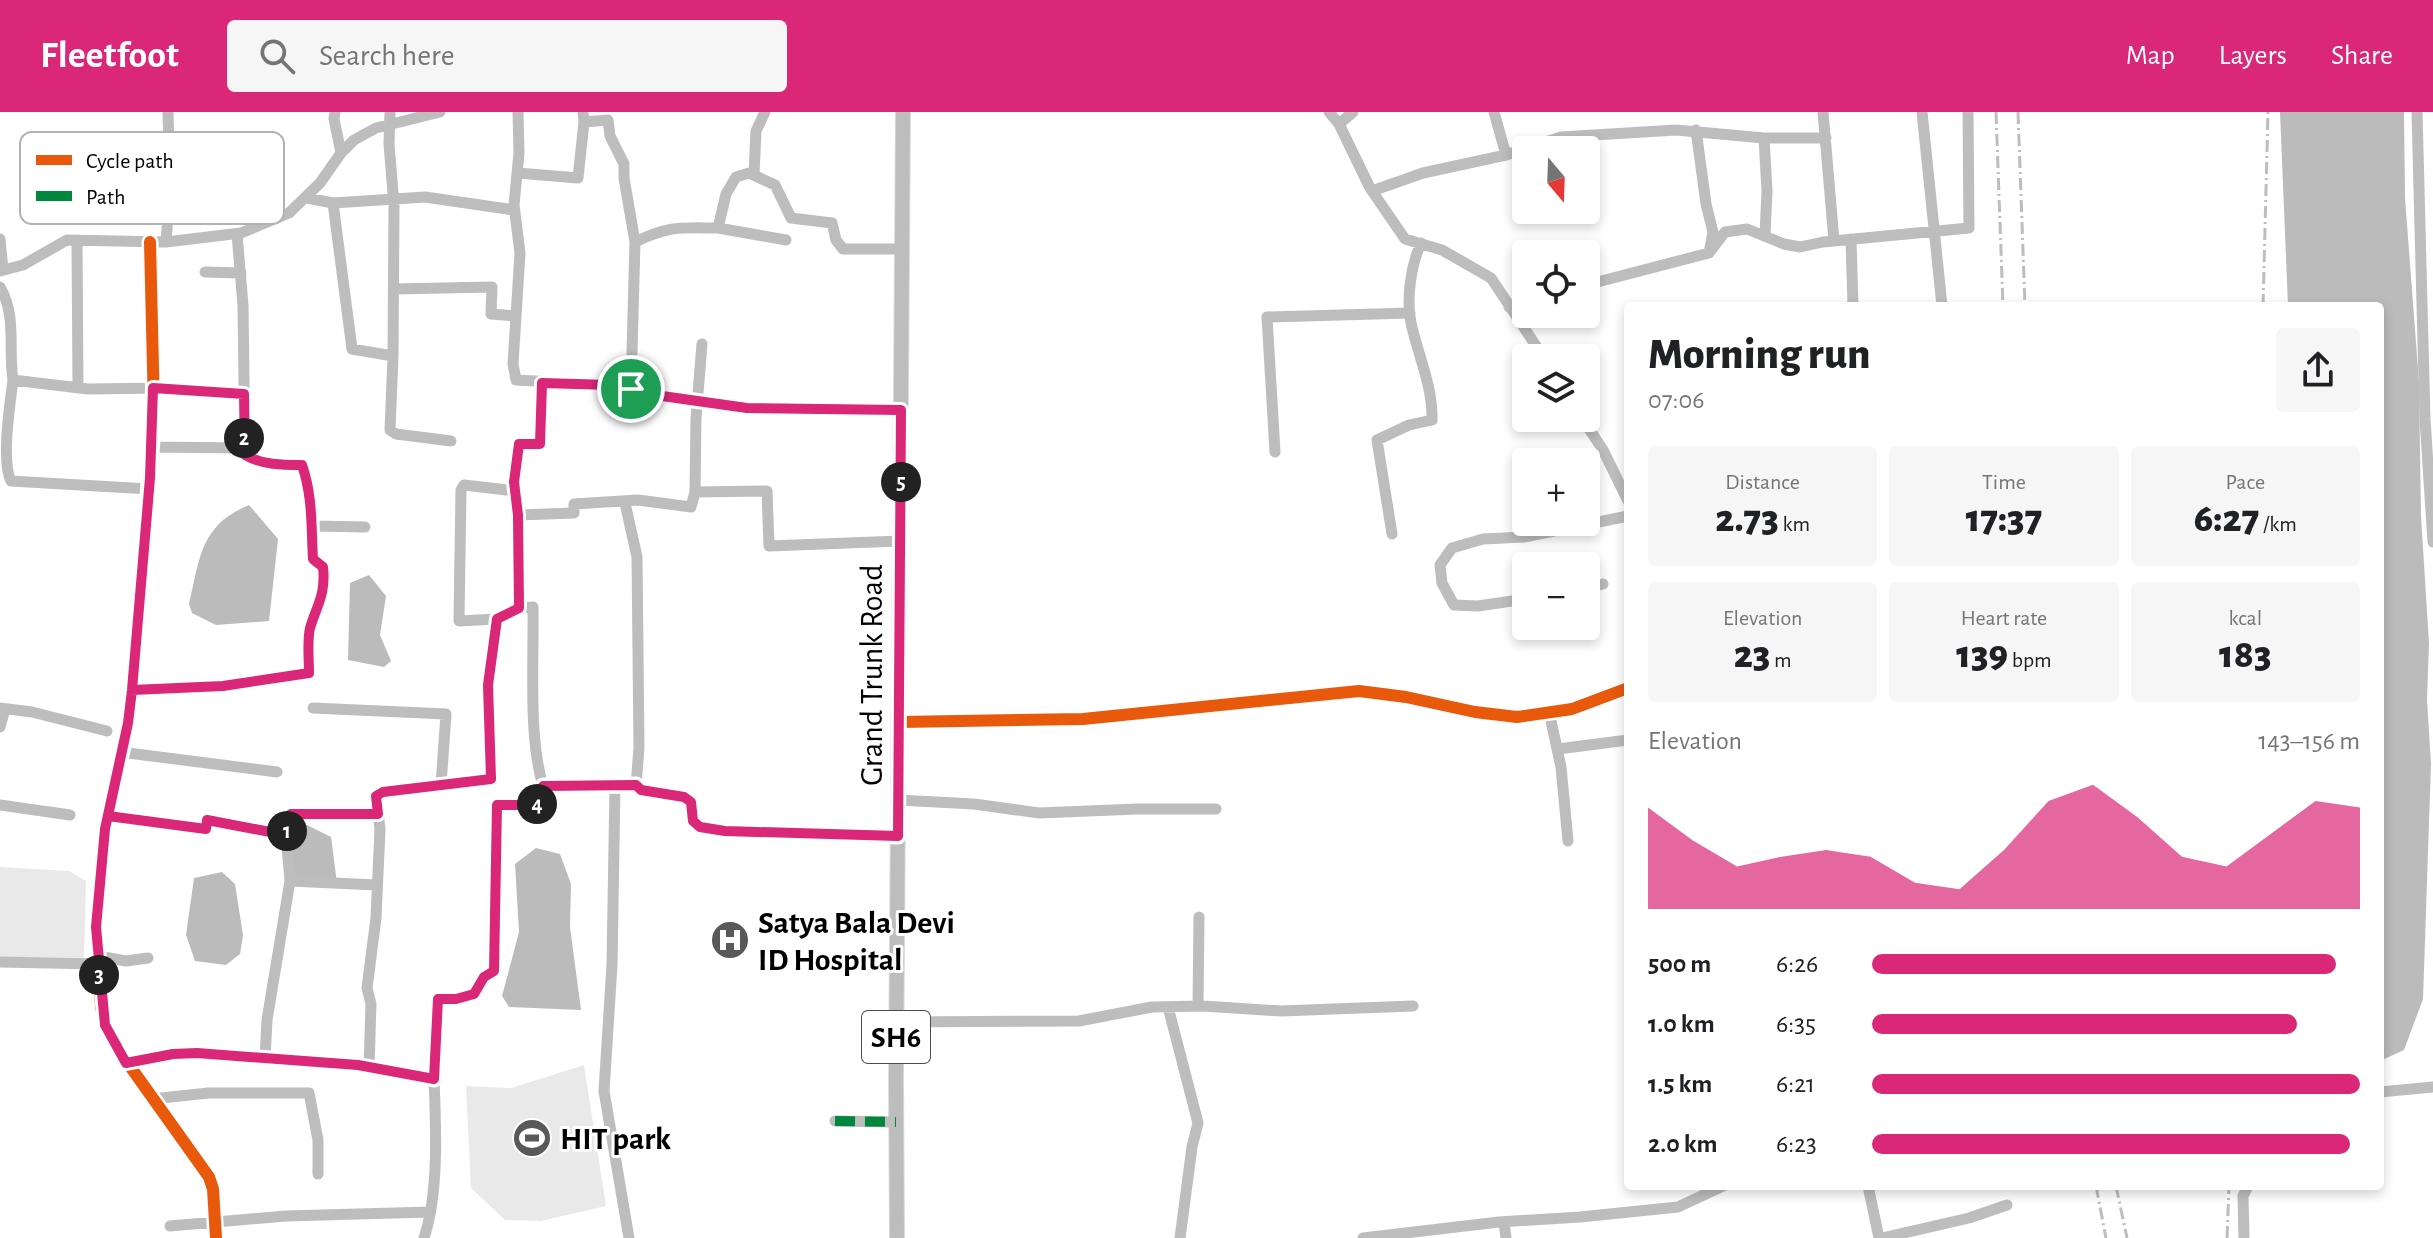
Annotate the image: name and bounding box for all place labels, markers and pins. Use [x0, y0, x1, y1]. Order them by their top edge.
pin [597, 355, 665, 423]
pin: 2 [224, 418, 264, 458]
pin: 5 [881, 462, 921, 502]
pin: 4 [517, 784, 557, 824]
pin: 1 [267, 811, 307, 851]
place label: Satya Bala Devi ID Hospital [758, 907, 955, 976]
hospital icon: Satya Bala Devi ID Hospital [709, 919, 751, 961]
pin: 3 [79, 955, 119, 995]
sports icon: HIT park [511, 1117, 553, 1159]
place label: HIT park [560, 1123, 671, 1155]

